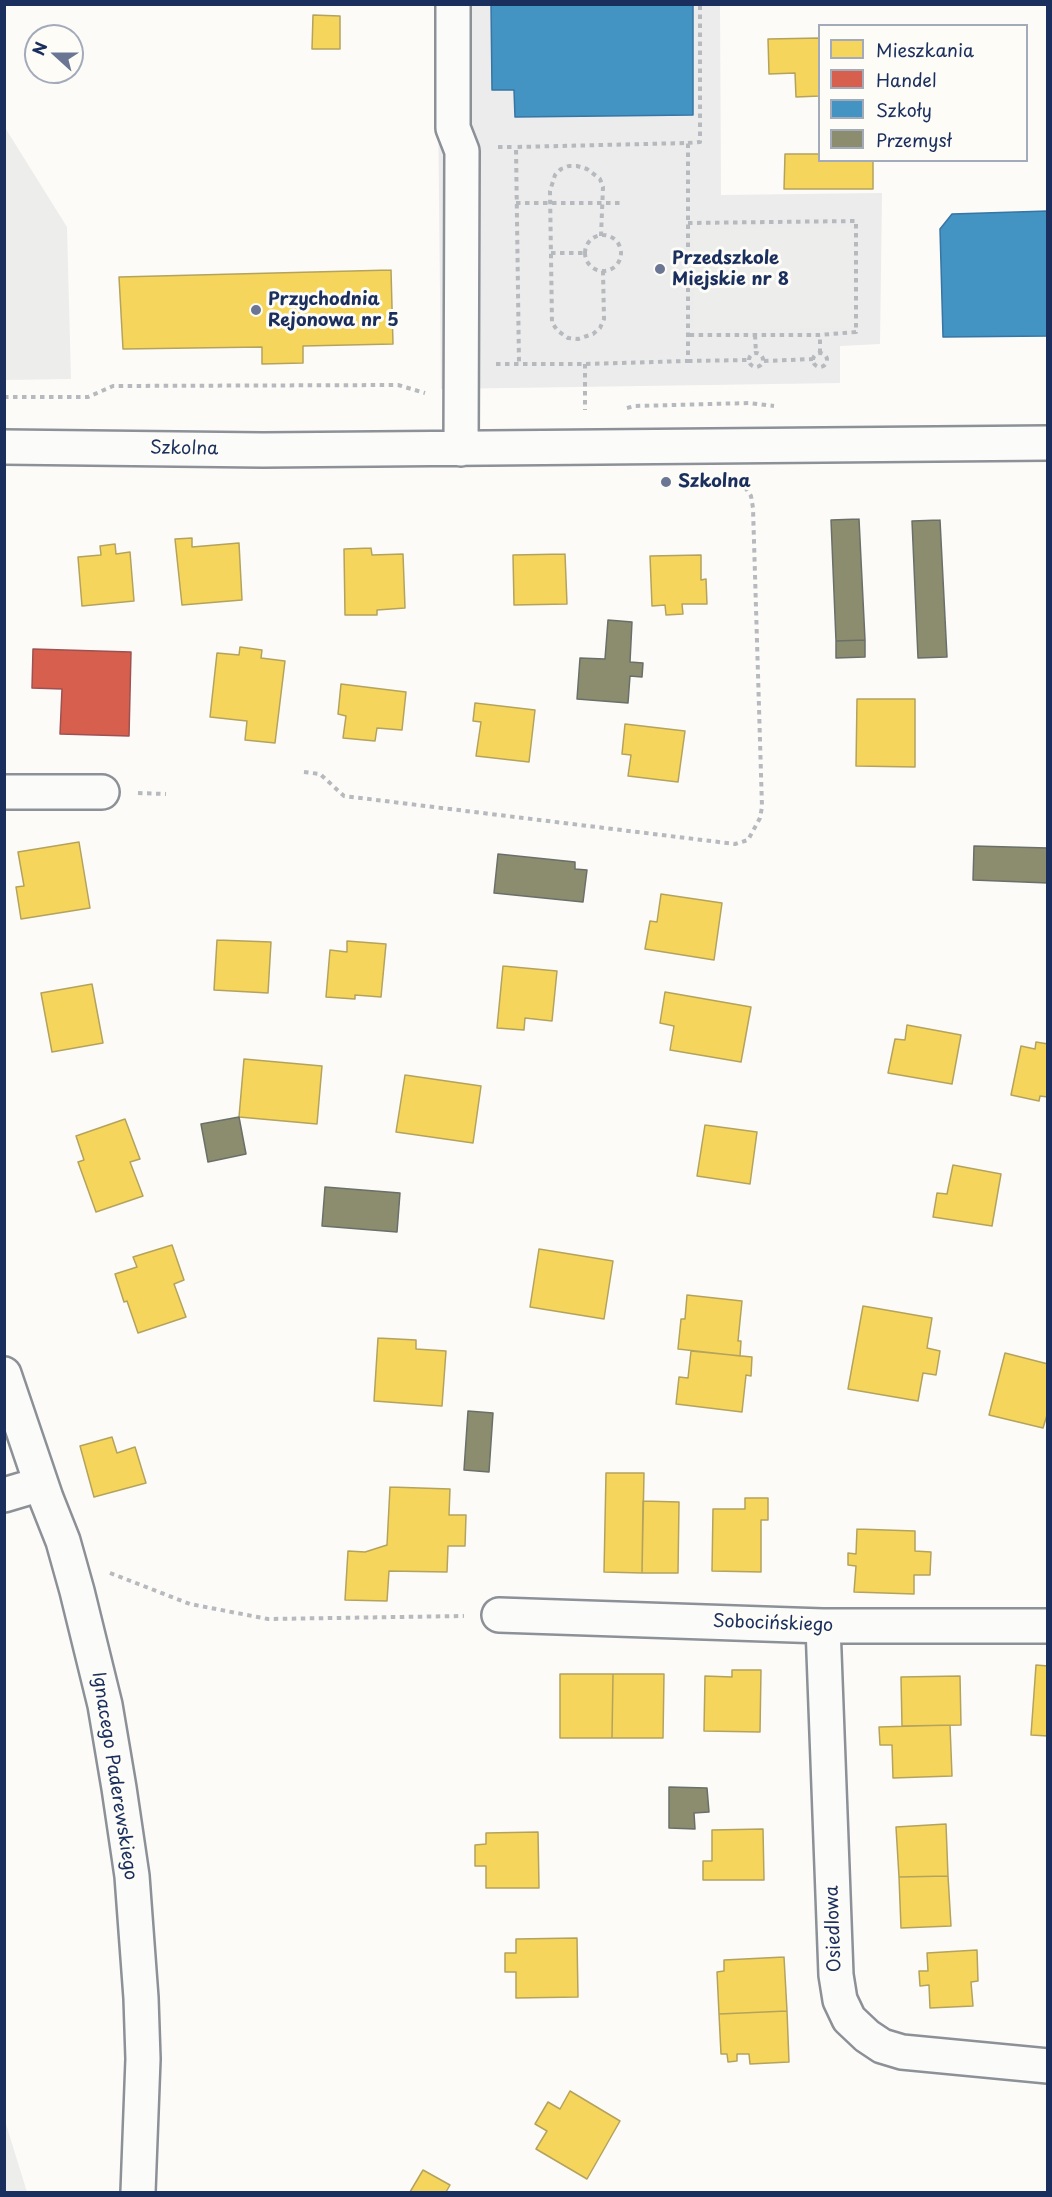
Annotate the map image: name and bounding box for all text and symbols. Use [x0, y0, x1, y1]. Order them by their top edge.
north arrow [24, 24, 84, 84]
legend [818, 24, 1028, 162]
text: Mieszkania [876, 36, 974, 63]
text: N [26, 38, 53, 58]
text: Handel [876, 66, 937, 93]
text: Szkoły [876, 96, 932, 123]
text: Przemysł [876, 126, 952, 153]
place label: Przedszkole Miejskie nr 8 [672, 248, 789, 290]
marker: Przedszkole Miejskie nr 8 [653, 262, 667, 276]
place label: Przychodnia Rejonowa nr 5 [268, 289, 399, 332]
marker: Przychodnia Rejonowa nr 5 [249, 303, 263, 317]
street label: Szkolna [150, 438, 218, 460]
place label: Szkolna [678, 471, 751, 493]
marker: Szkolna [659, 475, 673, 489]
street label: Sobocińskiego [712, 1611, 834, 1637]
street label: Ignacego Paderewskiego [87, 1670, 141, 1882]
street label: Osiedlowa [822, 1885, 846, 1973]

